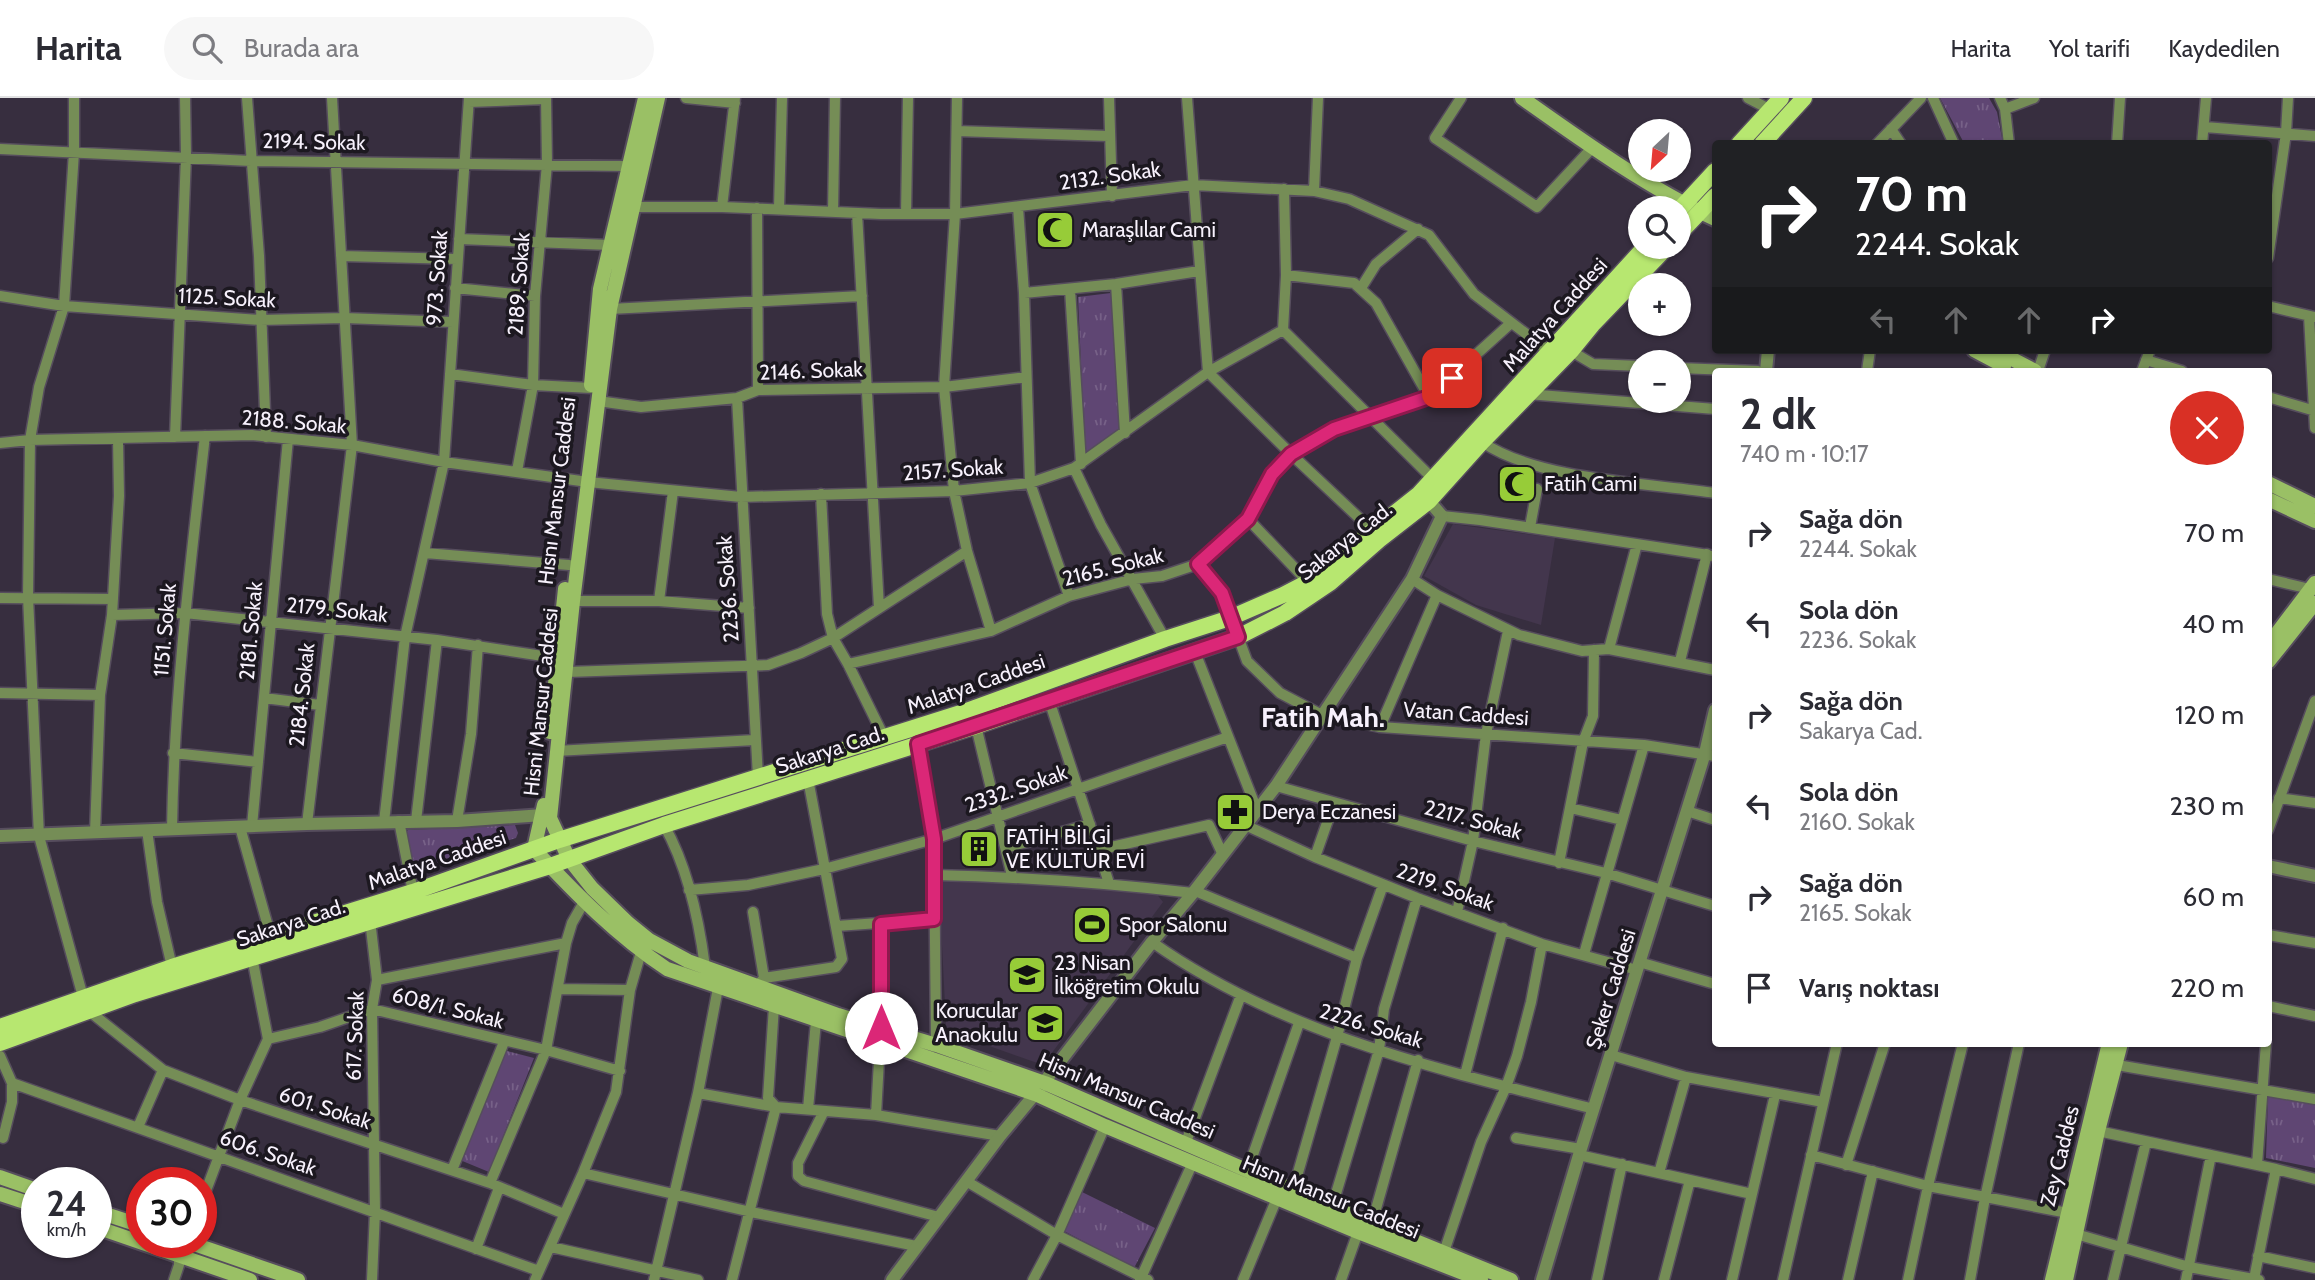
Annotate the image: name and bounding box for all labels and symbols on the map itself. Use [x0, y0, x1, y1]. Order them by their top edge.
north arrow [1628, 119, 1690, 182]
street label: 2194. Sokak [262, 128, 366, 155]
street label: 2132. Sokak [1058, 156, 1163, 195]
mosque icon: Maraşlılar Cami [1034, 209, 1076, 251]
place label: Maraşlılar Cami [1082, 217, 1216, 242]
street label: 973. Sokak [421, 229, 452, 327]
street label: 2189. Sokak [502, 231, 535, 337]
street label: Malatya Caddesi [1497, 253, 1612, 377]
street label: 1125. Sokak [178, 282, 277, 313]
pin [1422, 348, 1482, 408]
street label: 2146. Sokak [759, 356, 864, 385]
street label: Hısnı Mansur Caddesi [533, 396, 580, 586]
street label: 2188. Sokak [241, 404, 348, 439]
street label: 2157. Sokak [902, 453, 1005, 485]
mosque icon: Fatih Cami [1496, 463, 1538, 505]
place label: Fatih Cami [1544, 471, 1637, 496]
street label: Sakarya Cad. [1293, 496, 1397, 585]
street label: 2236. Sokak [711, 534, 744, 643]
street label: 2165. Sokak [1060, 542, 1166, 591]
street label: 2181. Sokak [234, 580, 267, 681]
street label: 1151. Sokak [148, 582, 181, 678]
street label: 2179. Sokak [285, 592, 389, 627]
street label: Hisni Mansur Caddesi [518, 607, 563, 797]
street label: 2184. Sokak [284, 641, 319, 748]
street label: Malatya Caddesi [903, 648, 1048, 719]
street label: Vatan Caddesi [1402, 697, 1530, 730]
district label: Fatih Mah. [1261, 700, 1385, 734]
street label: Sakarya Cad. [772, 720, 887, 779]
street label: 2332. Sokak [961, 759, 1071, 818]
pharmacy icon: Derya Eczanesi [1214, 791, 1256, 833]
street label: 2217. Sokak [1421, 794, 1525, 845]
place label: Derya Eczanesi [1262, 799, 1396, 824]
street label: Malatya Caddesi [364, 824, 509, 895]
place label: FATİH BİLGİ VE KÜLTÜR EVİ [1006, 824, 1145, 873]
building icon: FATİH BİLGİ VE KÜLTÜR EVİ [958, 828, 1000, 870]
street label: 2219. Sokak [1393, 857, 1498, 916]
street label: Sakarya Cad. [233, 893, 348, 952]
sports icon: Spor Salonu [1071, 904, 1113, 946]
place label: Spor Salonu [1119, 912, 1227, 937]
street label: Şeker Caddesi [1580, 926, 1641, 1052]
place label: 23 Nisan İlköğretim Okulu [1054, 950, 1199, 999]
school or university icon: 23 Nisan İlköğretim Okulu [1006, 954, 1048, 996]
street label: 608/1. Sokak [389, 982, 507, 1034]
street label: 617. Sokak [340, 990, 369, 1081]
position arrow [844, 991, 918, 1065]
place label: Korucular Anaokulu [935, 998, 1018, 1047]
street label: 2226. Sokak [1317, 998, 1426, 1053]
school or university icon: Korucular Anaokulu [1024, 1002, 1066, 1044]
street label: Hisni Mansur Caddesi [1035, 1047, 1219, 1144]
street label: 601. Sokak [276, 1081, 375, 1134]
street label: Zey Caddes [2035, 1103, 2084, 1209]
street label: 606. Sokak [217, 1124, 320, 1181]
street label: Hısnı Mansur Caddesi [1239, 1150, 1423, 1243]
speed limit sign: 30 [126, 1167, 217, 1258]

